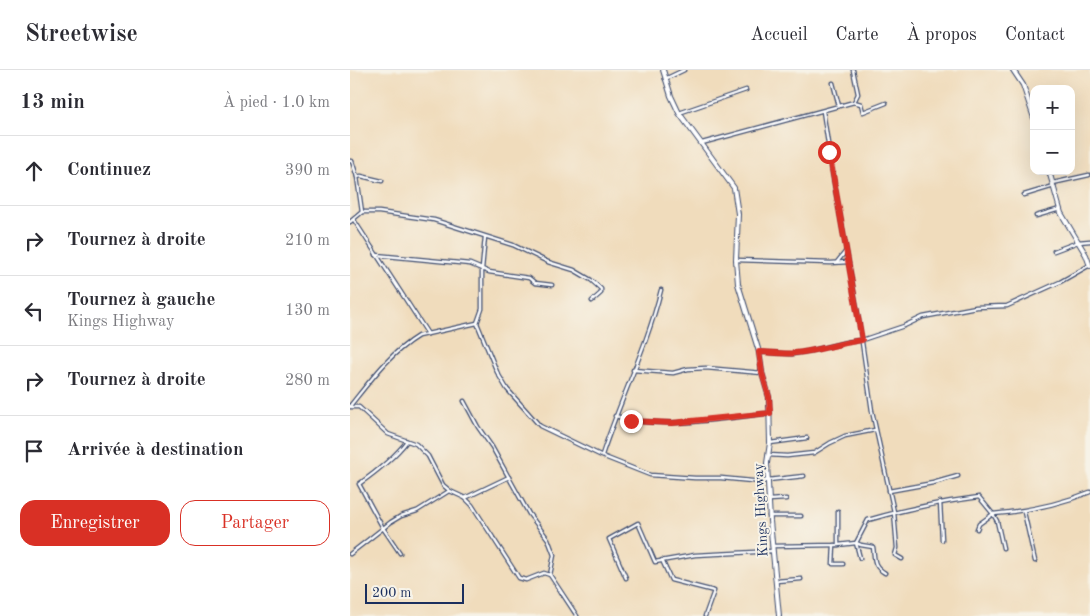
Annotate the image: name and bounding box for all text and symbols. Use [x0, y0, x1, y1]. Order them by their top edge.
text: Streetwise [25, 23, 138, 47]
text: Accueil [750, 26, 808, 44]
text: Carte [836, 26, 878, 44]
text: À propos [906, 26, 977, 44]
text: Contact [1005, 26, 1065, 44]
map controls [1030, 85, 1075, 175]
button: + [1030, 85, 1075, 130]
text: 13 min [20, 92, 85, 113]
text: À pied · 1.0 km [223, 95, 330, 111]
button: − [1030, 130, 1075, 175]
route start [818, 141, 841, 164]
icon: ahead [20, 157, 48, 185]
text: Continuez [67, 161, 151, 180]
text: 390 m [285, 163, 330, 179]
icon: right [20, 227, 48, 255]
text: Tournez à droite [67, 231, 206, 250]
text: 210 m [285, 233, 330, 249]
text: Tournez à gauche [67, 291, 215, 310]
icon: left [20, 297, 48, 325]
text: 130 m [285, 303, 330, 319]
text: Kings Highway [67, 314, 174, 330]
icon: right [20, 367, 48, 395]
text: Tournez à droite [67, 371, 206, 390]
text: 280 m [285, 373, 330, 389]
route end [620, 410, 643, 433]
icon: arrive [20, 437, 48, 465]
text: Arrivée à destination [67, 441, 243, 460]
street label: Kings Highway [752, 462, 770, 557]
button: Enregistrer [20, 500, 170, 546]
button: Partager [180, 500, 330, 546]
scale bar [365, 581, 464, 604]
text: 200 m [372, 586, 411, 600]

